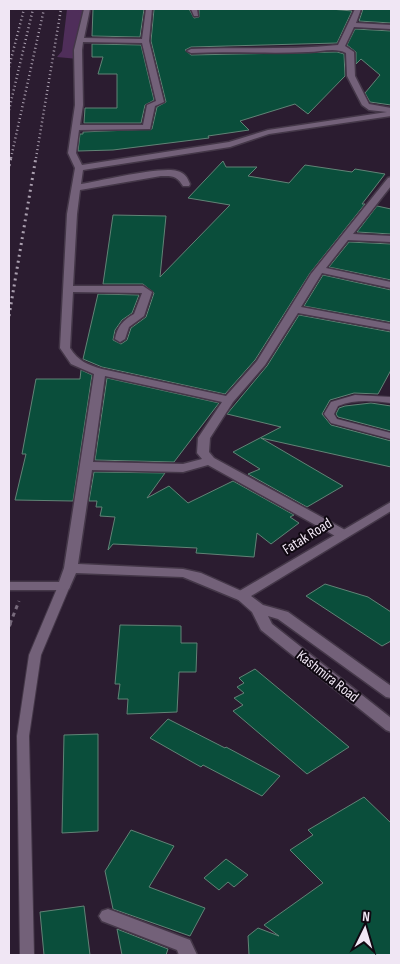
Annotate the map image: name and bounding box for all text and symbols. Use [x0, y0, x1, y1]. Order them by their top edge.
street label: Fatak Road [279, 514, 335, 559]
street label: Kashmira Road [293, 646, 363, 707]
north arrow [340, 904, 390, 954]
text: N [362, 908, 371, 925]

